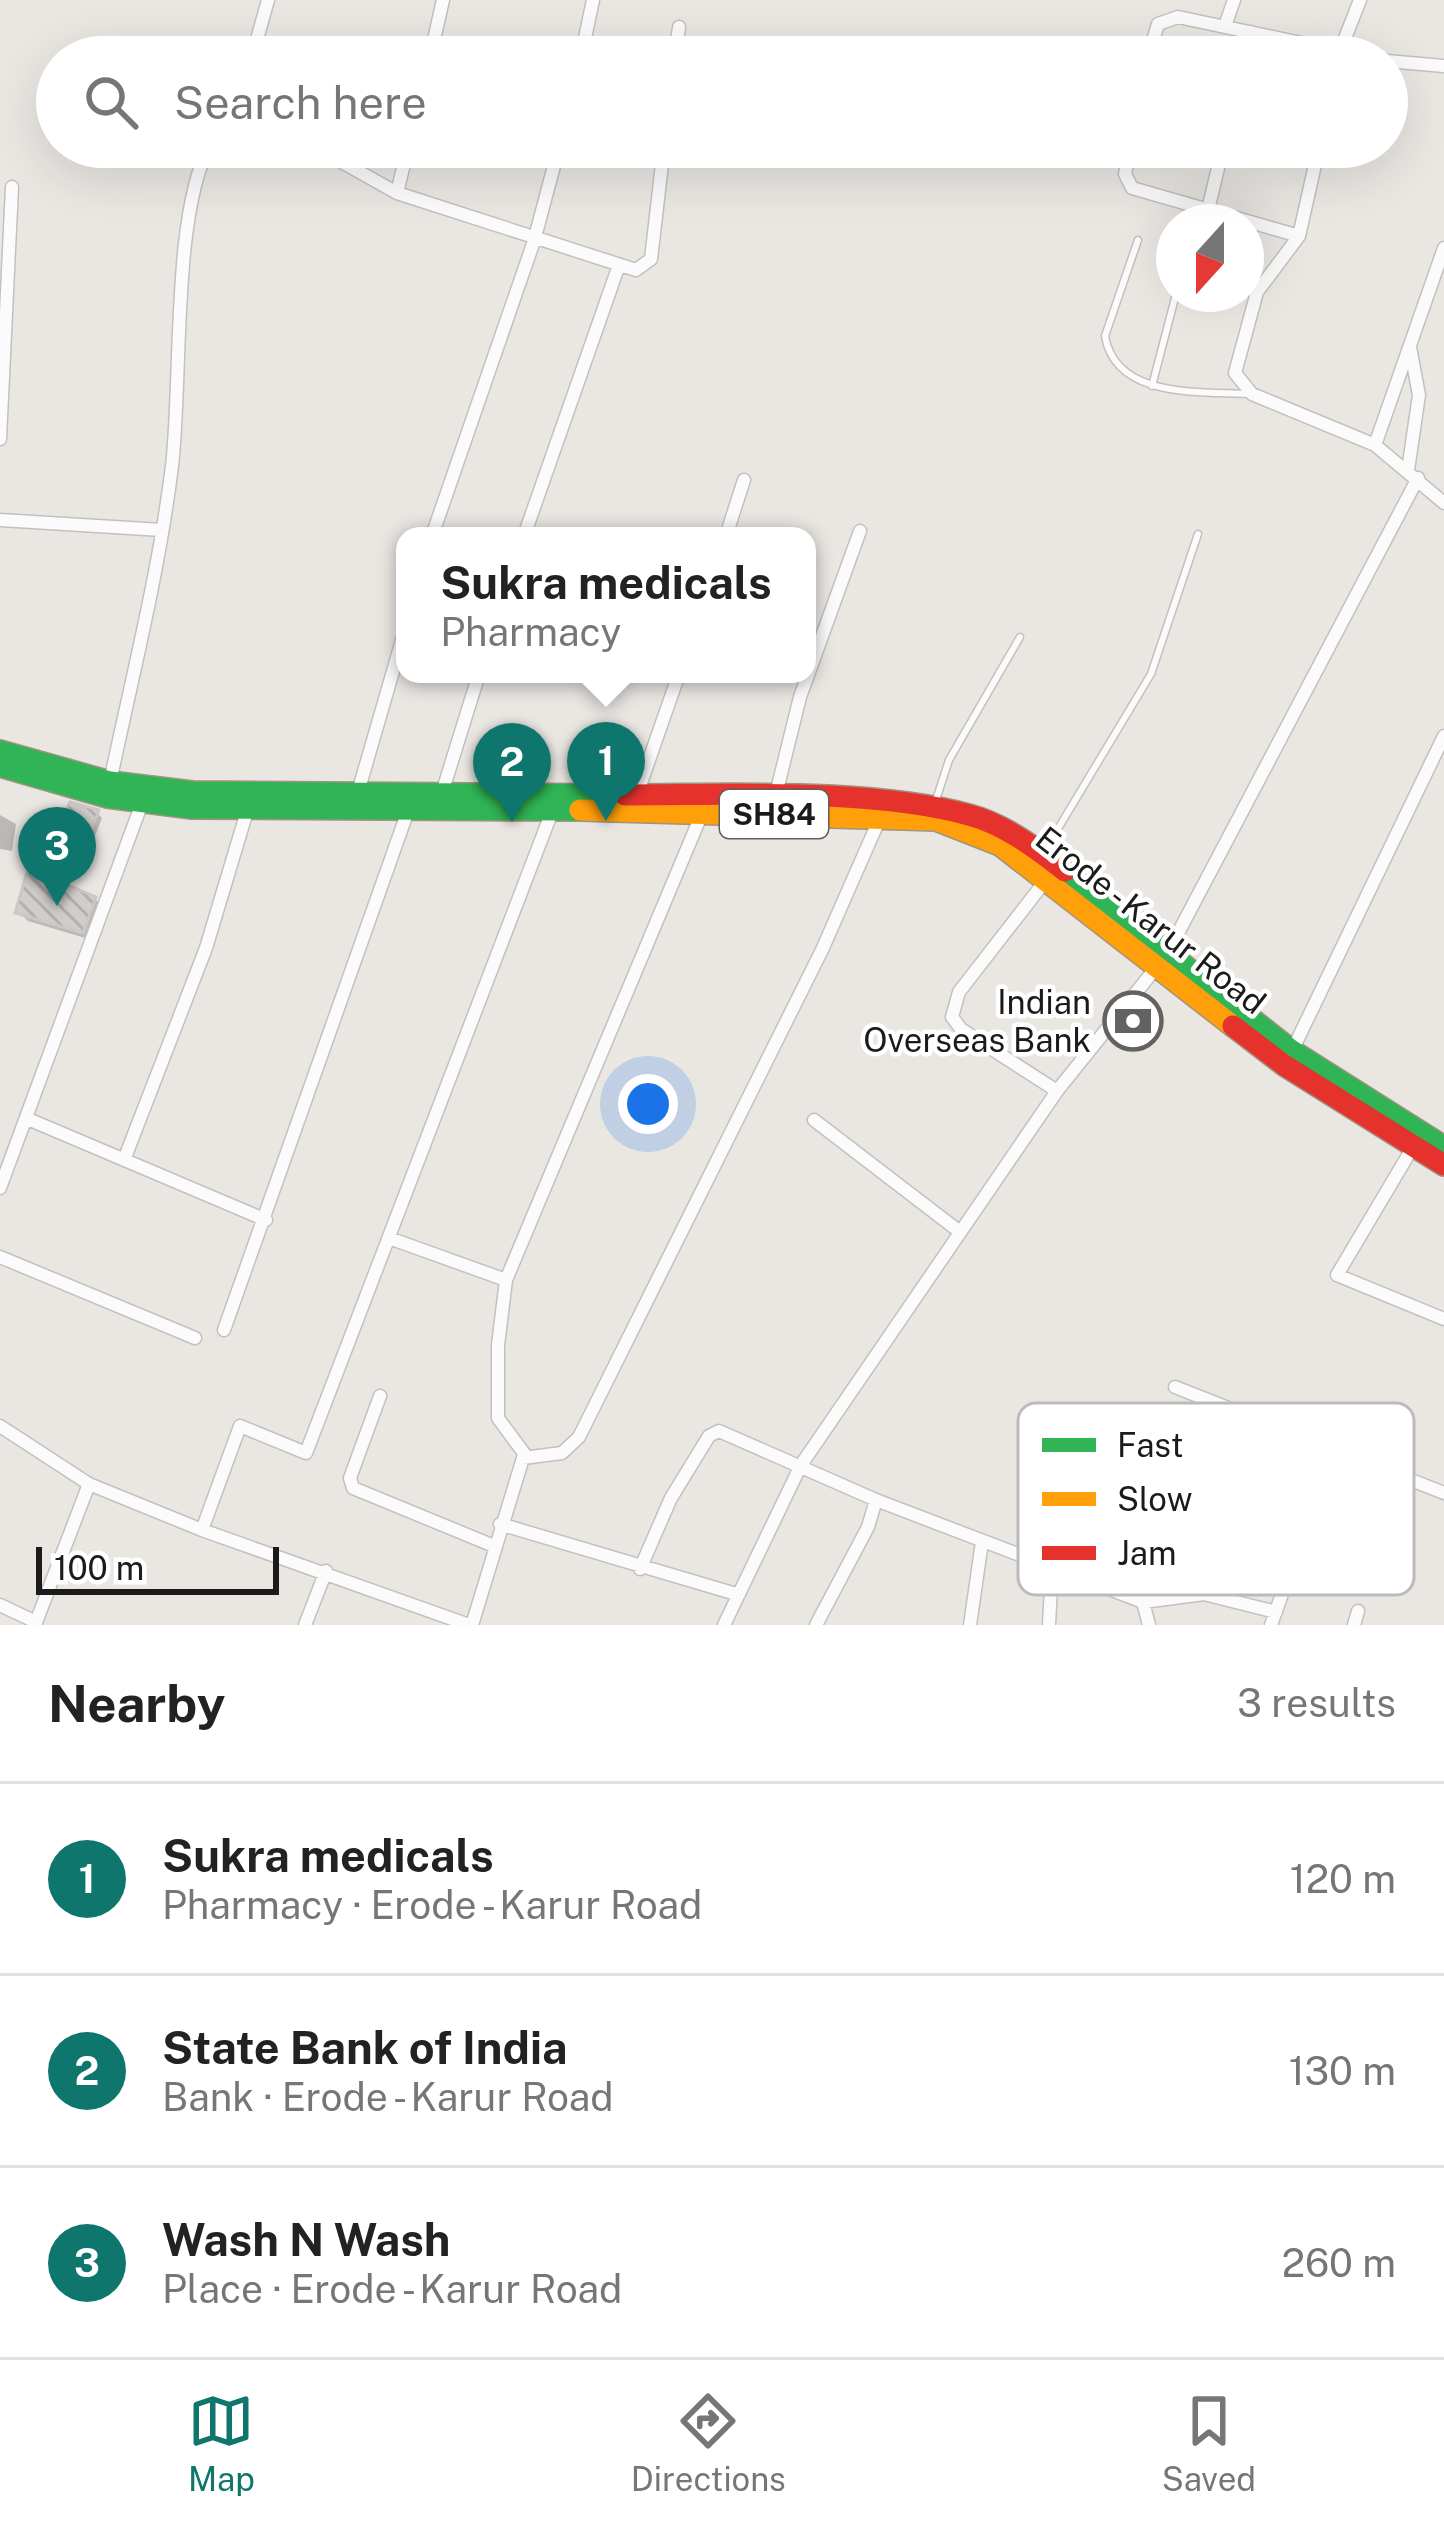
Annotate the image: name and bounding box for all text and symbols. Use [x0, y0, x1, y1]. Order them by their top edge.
search box [36, 36, 1408, 168]
icon: search [78, 69, 144, 135]
text: Search here [174, 76, 427, 129]
north arrow [1156, 204, 1264, 312]
popup [396, 527, 816, 683]
text: Sukra medicals [440, 556, 772, 609]
text: Pharmacy [440, 609, 621, 655]
pin: 1 [567, 722, 645, 821]
pin: 2 [473, 723, 551, 822]
road number: SH84 [720, 790, 828, 838]
pin: 3 [18, 807, 96, 906]
street label: Erode - Karur Road [1029, 819, 1273, 1021]
place label: Indian Overseas Bank [863, 983, 1091, 1059]
bank icon: Indian Overseas Bank [1102, 990, 1164, 1052]
your location [618, 1074, 678, 1134]
legend [1018, 1403, 1414, 1595]
text: Fast [1117, 1426, 1184, 1464]
text: Slow [1117, 1480, 1192, 1518]
text: Jam [1117, 1534, 1177, 1572]
scale bar [36, 1541, 279, 1594]
text: 100 m [54, 1549, 144, 1587]
text: Nearby [48, 1674, 225, 1733]
text: 3 results [1237, 1680, 1396, 1726]
text: Sukra medicals [162, 1829, 494, 1882]
text: 1 [79, 1856, 95, 1902]
text: 120 m [1290, 1856, 1396, 1902]
text: Pharmacy · Erode - Karur Road [162, 1882, 702, 1928]
text: State Bank of India [162, 2021, 567, 2074]
text: 2 [75, 2048, 99, 2094]
text: 130 m [1289, 2048, 1396, 2094]
text: Bank · Erode - Karur Road [162, 2074, 614, 2120]
text: Wash N Wash [162, 2213, 451, 2266]
text: 3 [74, 2240, 100, 2286]
text: 260 m [1282, 2240, 1396, 2286]
text: Place · Erode - Karur Road [162, 2266, 622, 2312]
tab: Map [188, 2388, 255, 2498]
tab: Directions [631, 2388, 786, 2498]
tab: Saved [1162, 2388, 1256, 2498]

